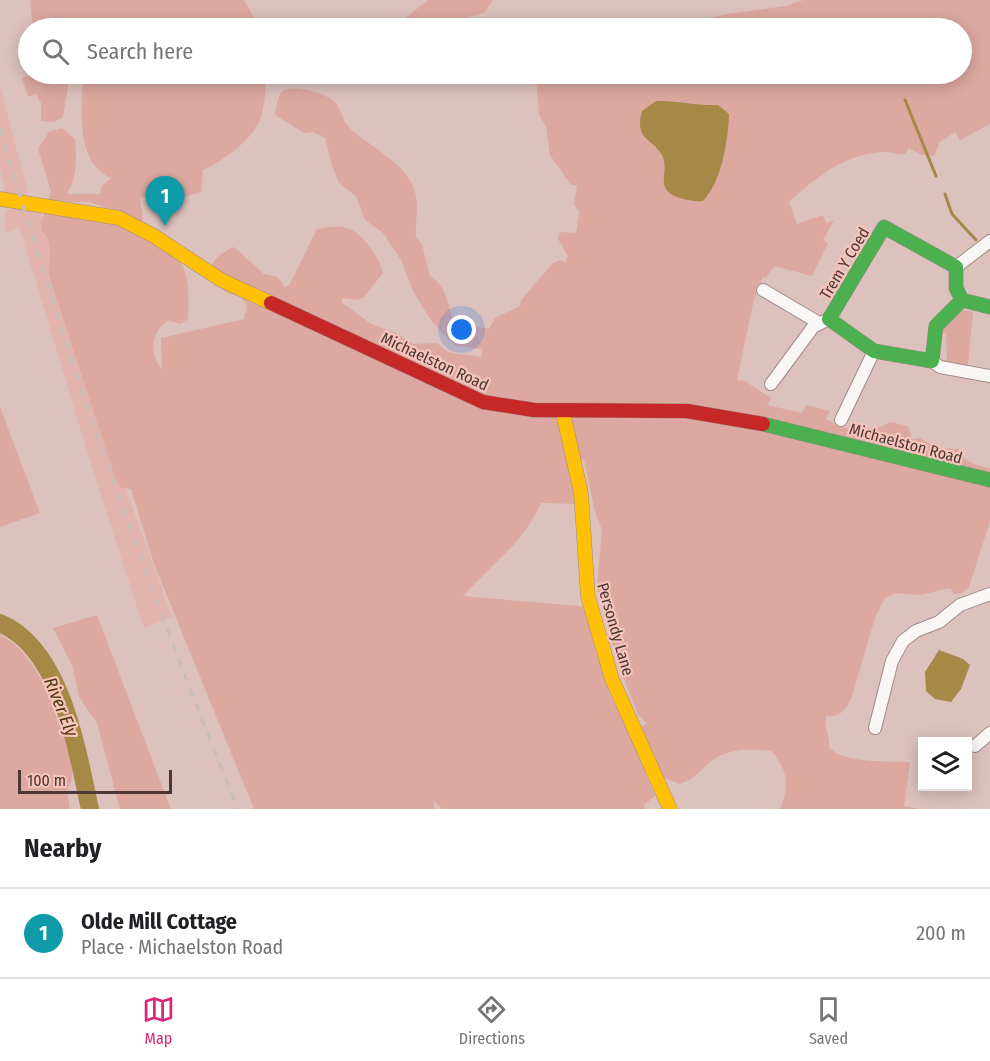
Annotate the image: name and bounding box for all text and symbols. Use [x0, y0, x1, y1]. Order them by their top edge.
search box [18, 18, 972, 84]
icon: search [39, 35, 72, 68]
text: Search here [87, 38, 193, 65]
pin: 1 [146, 176, 184, 226]
street label: Trem Y Coed [816, 224, 873, 303]
your location [447, 315, 476, 344]
street label: Michaelston Road [378, 328, 491, 395]
street label: Michaelston Road [847, 419, 964, 468]
street label: Persondy Lane [593, 581, 638, 678]
water label: River Ely [39, 674, 83, 741]
map controls [918, 737, 972, 791]
button: layers [918, 737, 972, 791]
scale bar [18, 767, 172, 794]
text: 100 m [27, 771, 66, 790]
text: Nearby [24, 833, 101, 864]
text: Olde Mill Cottage [81, 908, 237, 935]
text: 1 [39, 921, 48, 945]
text: 200 m [916, 921, 966, 945]
text: Place · Michaelston Road [81, 935, 283, 959]
tab: Map [142, 993, 175, 1048]
tab: Directions [459, 993, 525, 1048]
tab: Saved [809, 993, 848, 1048]

